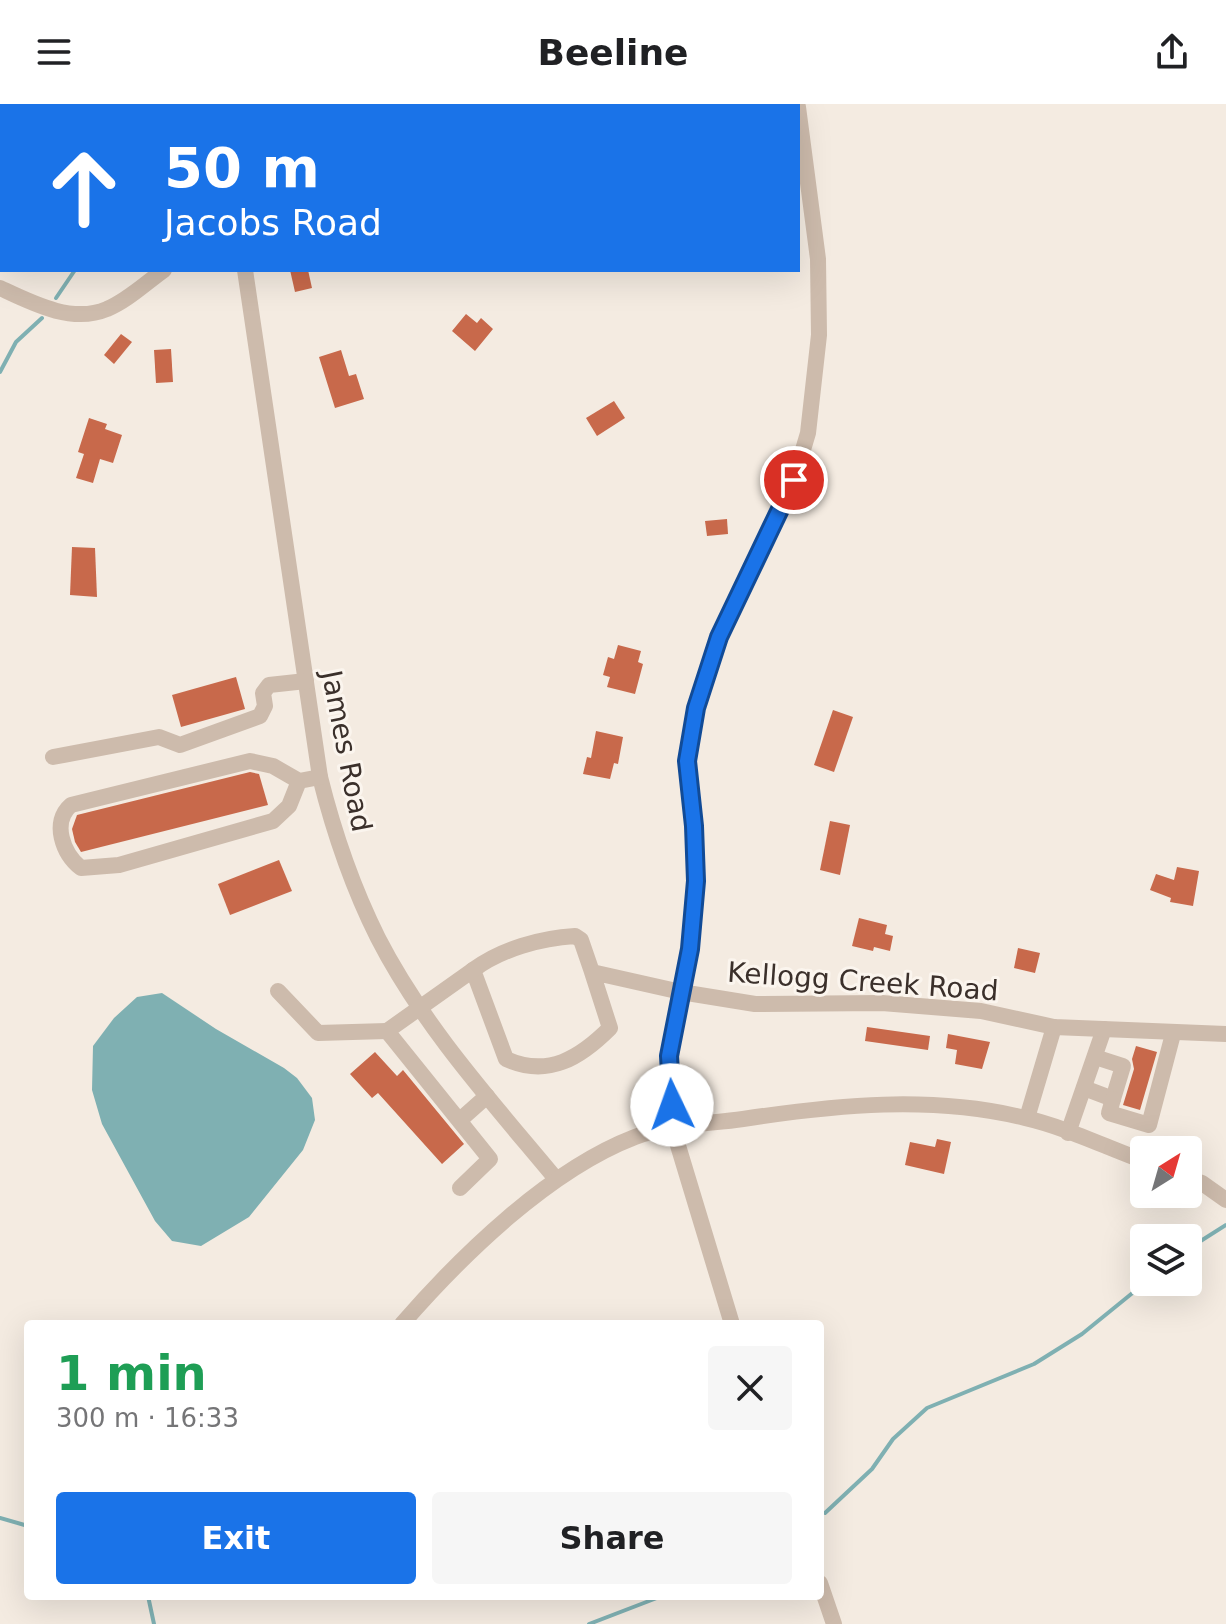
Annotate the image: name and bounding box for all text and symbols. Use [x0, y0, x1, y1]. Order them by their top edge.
icon: menu [32, 30, 76, 74]
icon: share [1150, 30, 1194, 74]
text: Beeline [538, 32, 689, 73]
text: 50 m [164, 135, 320, 200]
icon: ahead [32, 136, 136, 240]
text: Jacobs Road [164, 202, 382, 243]
pin [760, 446, 828, 514]
icon: arrive [772, 458, 816, 502]
street label: James Road [314, 666, 378, 835]
street label: Kellogg Creek Road [726, 956, 1000, 1007]
position arrow [630, 1063, 714, 1147]
north arrow [1130, 1136, 1202, 1208]
map controls [1130, 1136, 1202, 1296]
button: layers [1130, 1224, 1202, 1296]
text: 1 min [56, 1345, 207, 1401]
button: close [708, 1346, 792, 1430]
text: 300 m · 16:33 [56, 1403, 239, 1433]
button: Exit [56, 1492, 416, 1584]
button: Share [432, 1492, 792, 1584]

